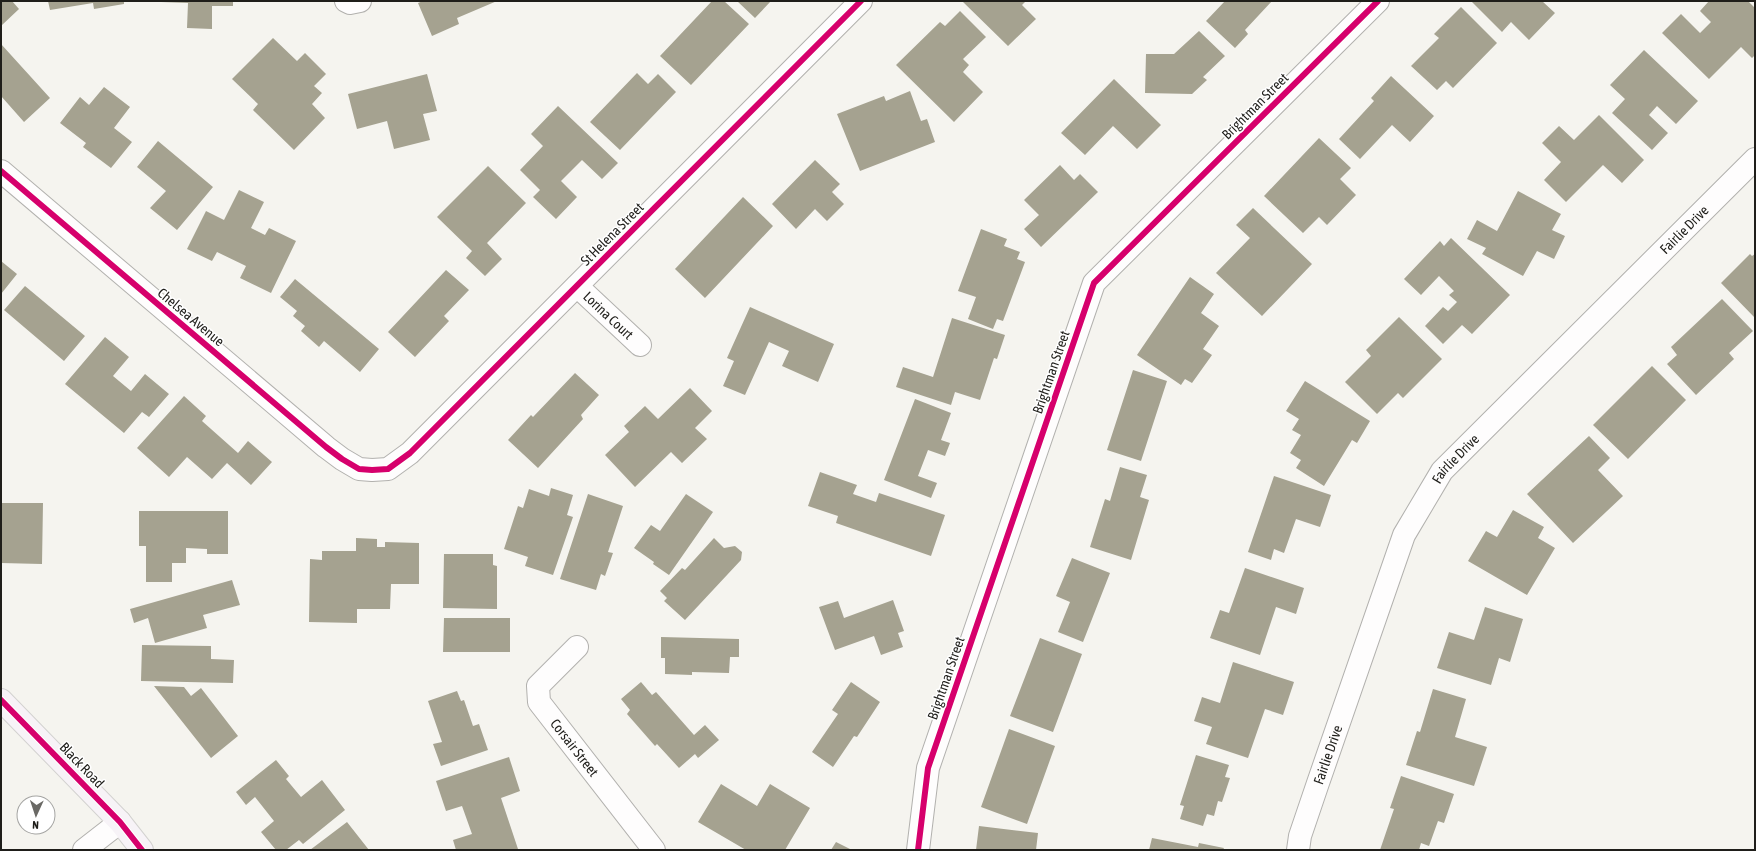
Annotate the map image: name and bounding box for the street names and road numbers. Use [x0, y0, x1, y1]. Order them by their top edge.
street label: Brightman Street [1219, 70, 1291, 142]
street label: St Helena Street [577, 199, 647, 269]
street label: Fairlie Drive [1657, 202, 1712, 257]
street label: Chelsea Avenue [155, 285, 227, 349]
street label: Lorina Court [580, 288, 637, 343]
street label: Brightman Street [1029, 328, 1073, 416]
street label: Fairlie Drive [1429, 431, 1482, 486]
street label: Brightman Street [924, 634, 968, 722]
street label: Corsair Street [547, 716, 602, 780]
street label: Fairlie Drive [1310, 723, 1345, 787]
street label: Black Road [57, 739, 107, 791]

